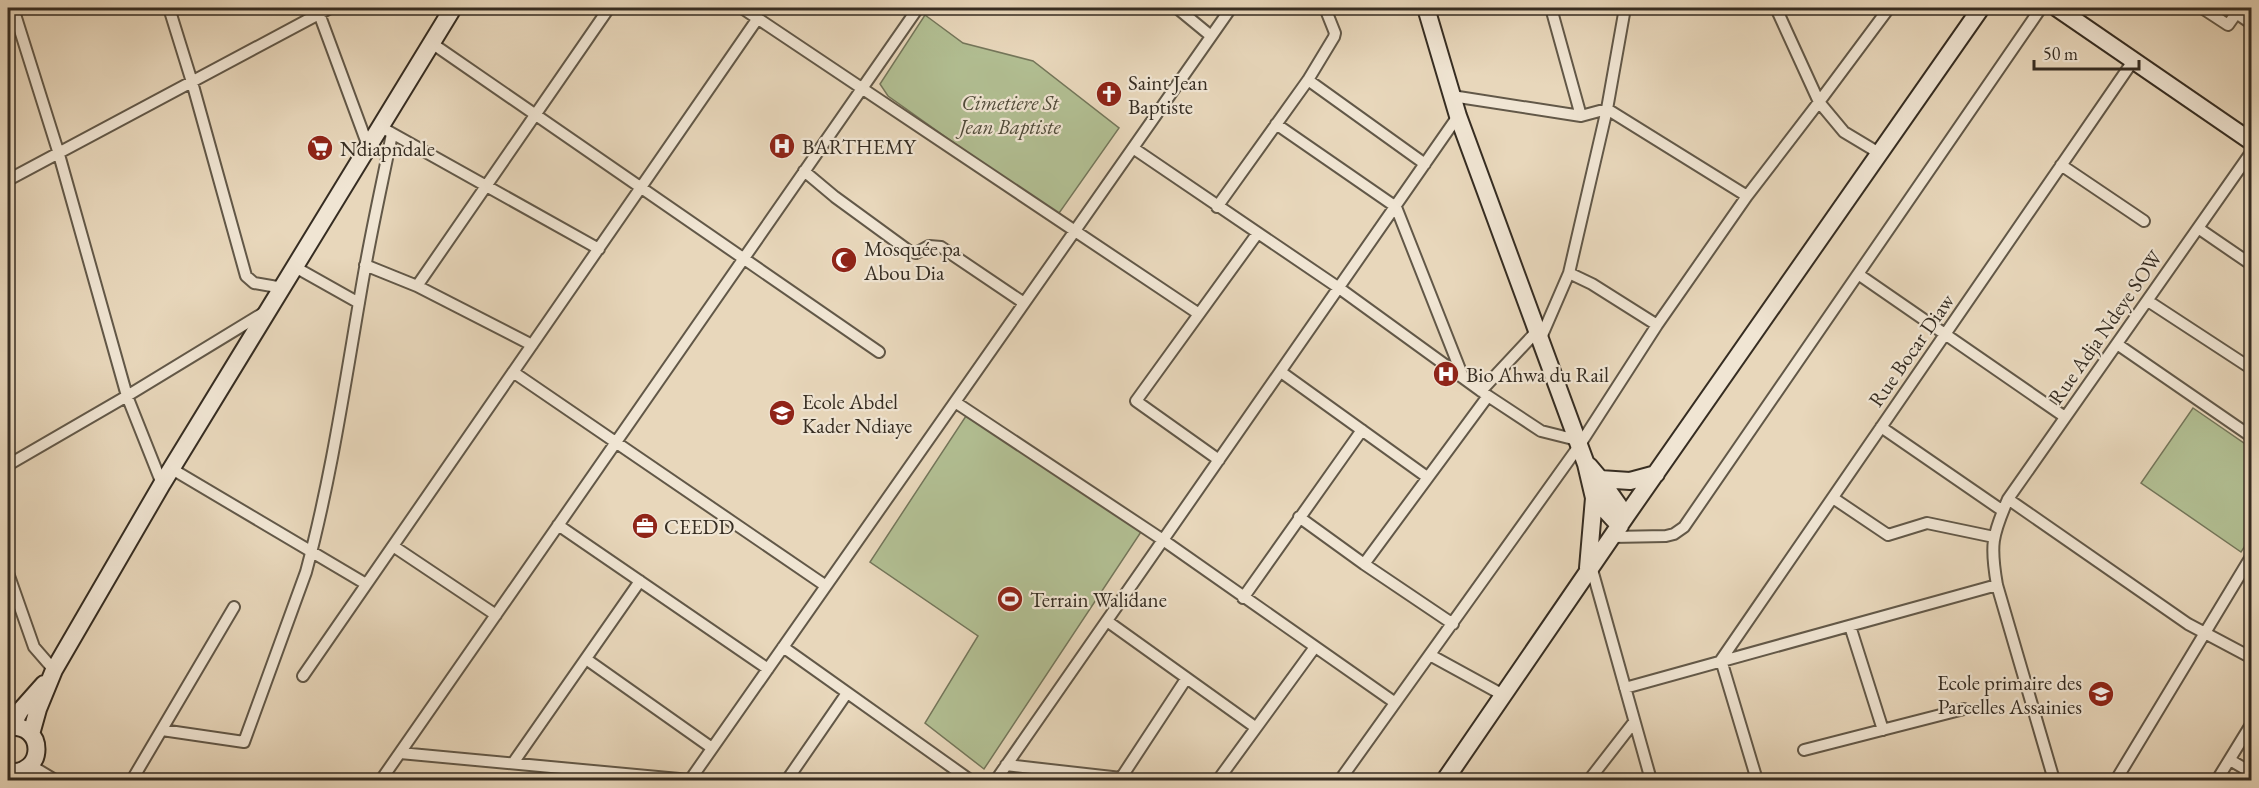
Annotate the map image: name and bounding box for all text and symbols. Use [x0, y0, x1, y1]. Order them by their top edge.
scale bar [2034, 33, 2139, 71]
text: 50 m [2043, 42, 2078, 65]
place label: Saint Jean Baptiste [1128, 69, 1208, 120]
church icon: Saint Jean Baptiste [1094, 79, 1124, 109]
park label: Cimetiere St Jean Baptiste [955, 89, 1061, 140]
hospital icon: BARTHEMY [767, 131, 797, 161]
supermarket icon: Ndiapndale [305, 133, 335, 163]
place label: BARTHEMY [802, 133, 918, 160]
place label: Ndiapndale [340, 135, 435, 162]
place label: Mosquée pa Abou Dia [863, 235, 962, 286]
street label: Rue Adja Ndeye SOW [2042, 244, 2169, 409]
mosque icon: Mosquée pa Abou Dia [829, 245, 859, 275]
street label: Rue Bocar Diaw [1862, 288, 1960, 412]
hospital icon: Bio Ahwa du Rail [1431, 359, 1461, 389]
place label: Bio Ahwa du Rail [1466, 361, 1609, 388]
place label: Ecole Abdel Kader Ndiaye [802, 388, 912, 439]
school or university icon: Ecole Abdel Kader Ndiaye [767, 398, 797, 428]
office icon: CEEDD [630, 511, 660, 541]
place label: CEEDD [664, 513, 734, 540]
sports icon: Terrain Walidane [995, 584, 1025, 614]
place label: Terrain Walidane [1030, 586, 1167, 613]
place label: Ecole primaire des Parcelles Assainies [1937, 669, 2082, 720]
school or university icon: Ecole primaire des Parcelles Assainies [2086, 679, 2116, 709]

